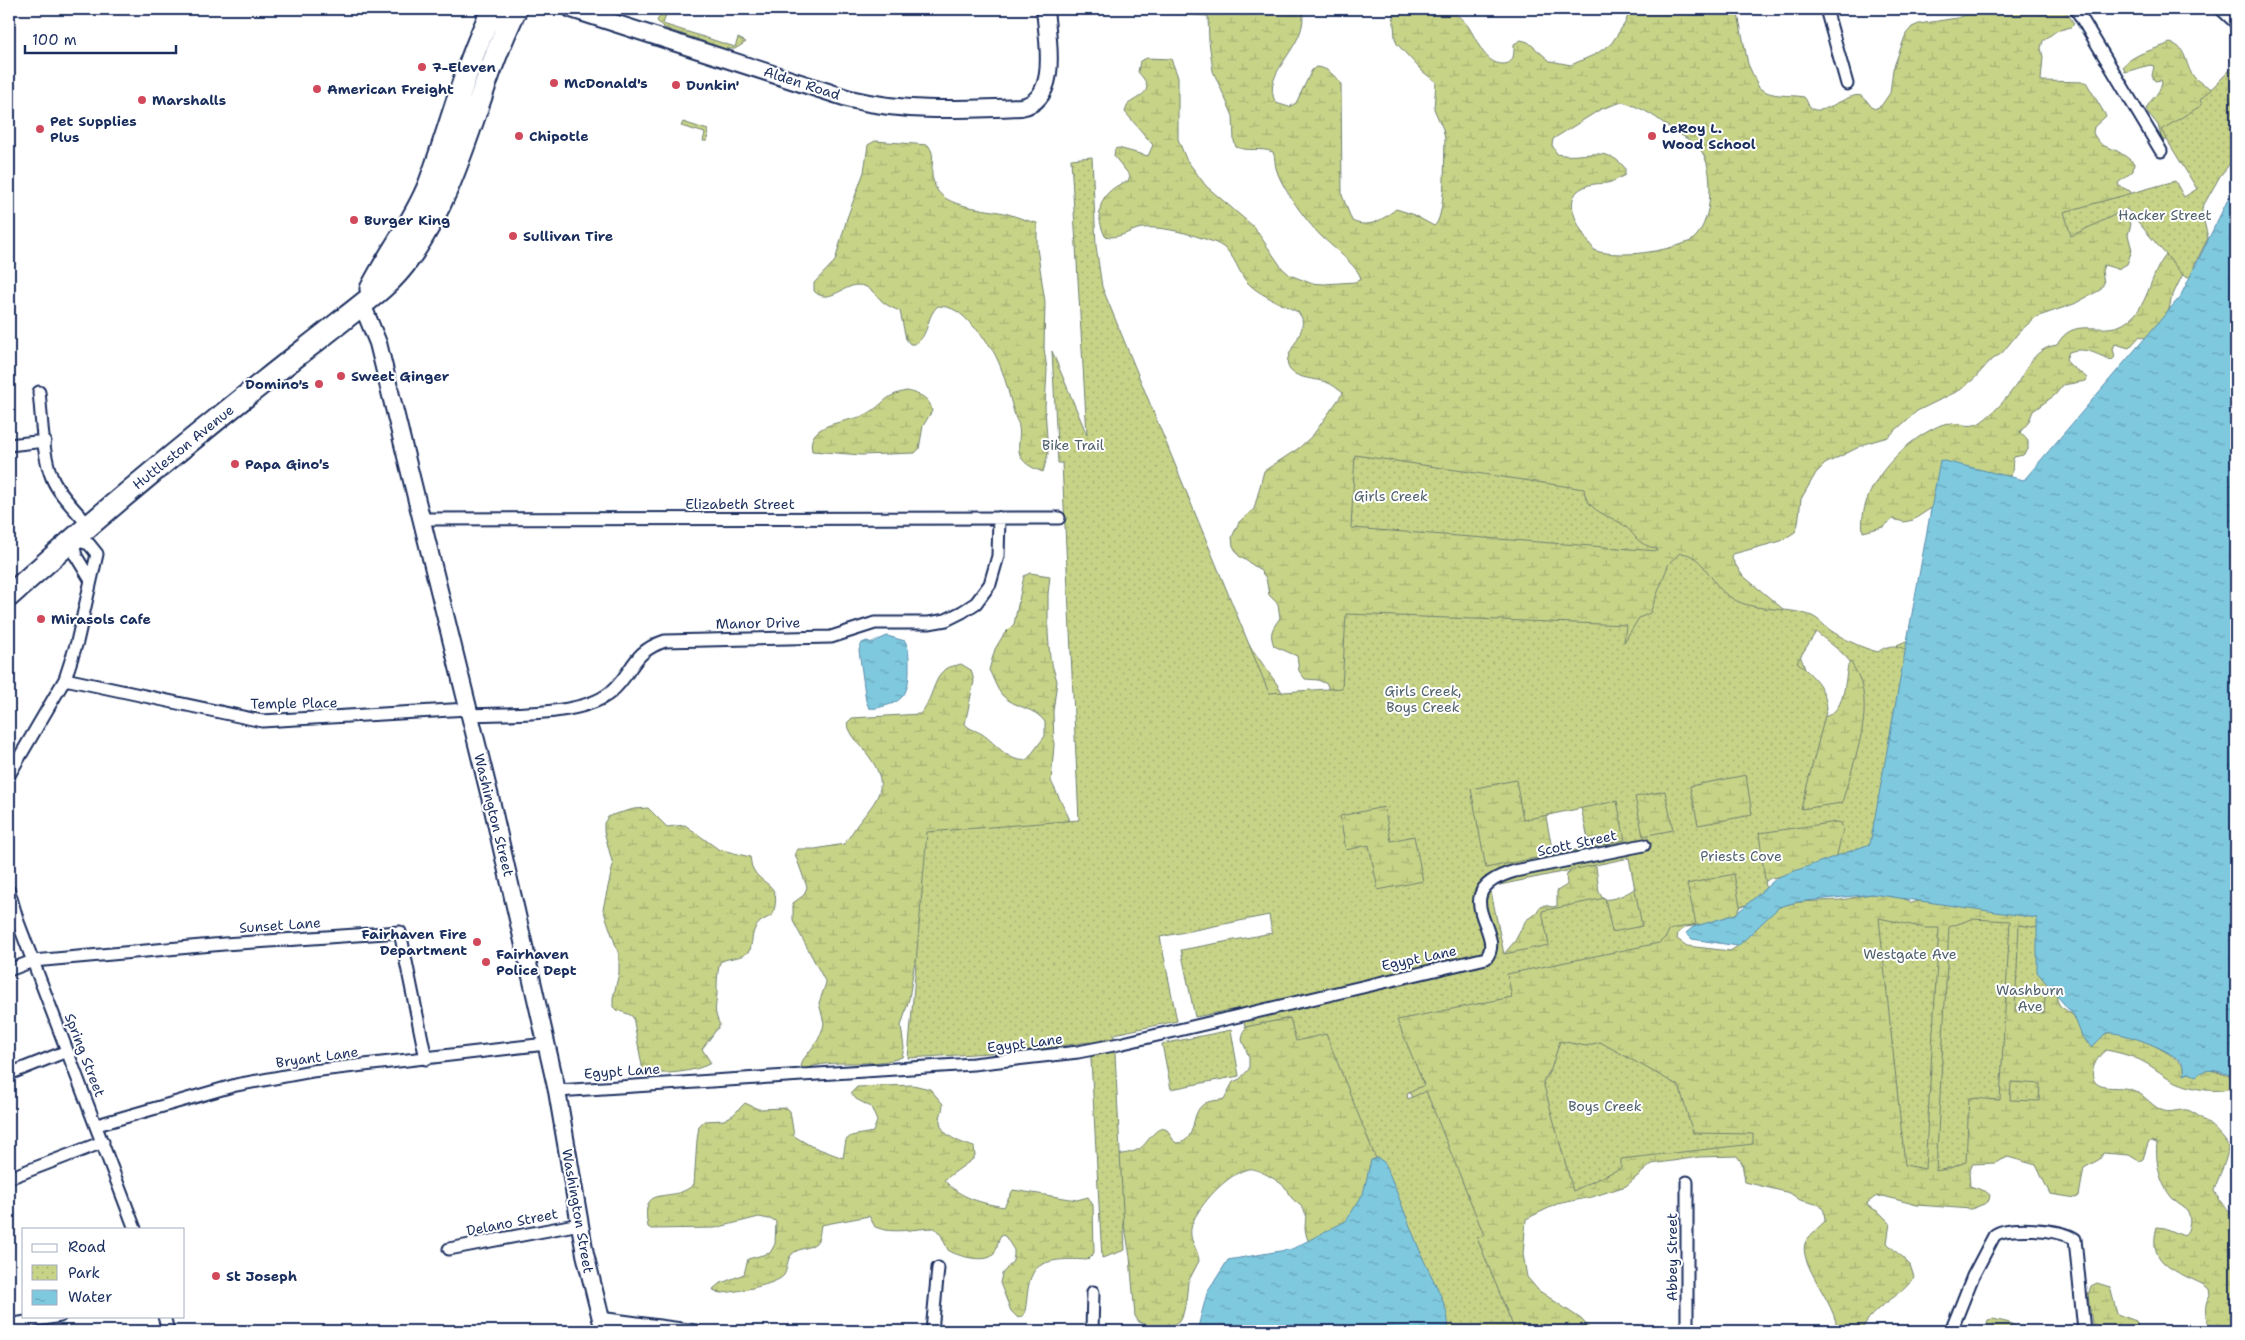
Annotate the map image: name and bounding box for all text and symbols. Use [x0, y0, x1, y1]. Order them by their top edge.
scale bar [25, 22, 176, 54]
text: 100 m [32, 30, 77, 50]
place label: 7-Eleven [432, 58, 496, 76]
marker: 7-Eleven [416, 61, 428, 73]
street label: Alden Road [762, 62, 843, 104]
place label: McDonald's [564, 74, 648, 92]
place label: Dunkin' [686, 76, 739, 94]
marker: McDonald's [548, 77, 560, 89]
marker: Dunkin' [670, 79, 682, 91]
place label: American Freight [327, 80, 454, 98]
marker: American Freight [311, 83, 323, 95]
place label: Marshalls [152, 91, 226, 109]
marker: Marshalls [136, 94, 148, 106]
place label: Pet Supplies Plus [50, 112, 137, 146]
place label: LeRoy L. Wood School [1662, 119, 1756, 153]
marker: Pet Supplies Plus [34, 123, 46, 135]
place label: Chipotle [529, 127, 589, 145]
marker: Chipotle [513, 130, 525, 142]
marker: LeRoy L. Wood School [1646, 130, 1658, 142]
park label: Hacker Street [2118, 206, 2212, 224]
place label: Burger King [364, 211, 450, 229]
marker: Burger King [348, 214, 360, 226]
place label: Sullivan Tire [523, 227, 613, 245]
marker: Sullivan Tire [507, 230, 519, 242]
place label: Sweet Ginger [351, 367, 450, 385]
marker: Sweet Ginger [335, 370, 347, 382]
place label: Domino's [245, 375, 309, 393]
marker: Domino's [313, 378, 325, 390]
street label: Huttleston Avenue [129, 401, 237, 493]
park label: Bike Trail [1042, 436, 1105, 454]
place label: Papa Gino's [245, 455, 329, 473]
marker: Papa Gino's [229, 458, 241, 470]
park label: Girls Creek [1354, 487, 1428, 505]
street label: Elizabeth Street [685, 495, 795, 513]
place label: Mirasols Cafe [51, 610, 151, 628]
marker: Mirasols Cafe [35, 613, 47, 625]
street label: Manor Drive [715, 613, 801, 633]
park label: Girls Creek, Boys Creek [1384, 682, 1462, 716]
street label: Temple Place [250, 693, 338, 713]
street label: Washington Street [470, 752, 518, 878]
street label: Scott Street [1536, 826, 1618, 860]
park label: Priests Cove [1700, 847, 1782, 865]
street label: Sunset Lane [238, 913, 322, 937]
place label: Fairhaven Fire Department [362, 925, 467, 959]
marker: Fairhaven Fire Department [471, 936, 483, 948]
street label: Egypt Lane [1380, 941, 1458, 975]
place label: Fairhaven Police Dept [496, 945, 577, 979]
park label: Westgate Ave [1863, 945, 1957, 963]
marker: Fairhaven Police Dept [480, 956, 492, 968]
park label: Washburn Ave [1996, 981, 2064, 1015]
street label: Spring Street [61, 1011, 109, 1099]
street label: Egypt Lane [986, 1029, 1064, 1057]
street label: Bryant Lane [275, 1042, 359, 1072]
street label: Egypt Lane [583, 1059, 661, 1083]
park label: Boys Creek [1568, 1097, 1642, 1115]
street label: Washington Street [558, 1147, 598, 1275]
street label: Delano Street [465, 1204, 559, 1240]
street label: Abbey Street [1663, 1213, 1681, 1301]
legend [22, 1228, 185, 1318]
text: Road [68, 1237, 106, 1257]
text: Park [68, 1263, 100, 1283]
place label: St Joseph [226, 1267, 297, 1285]
marker: St Joseph [210, 1270, 222, 1282]
text: Water [68, 1287, 112, 1307]

